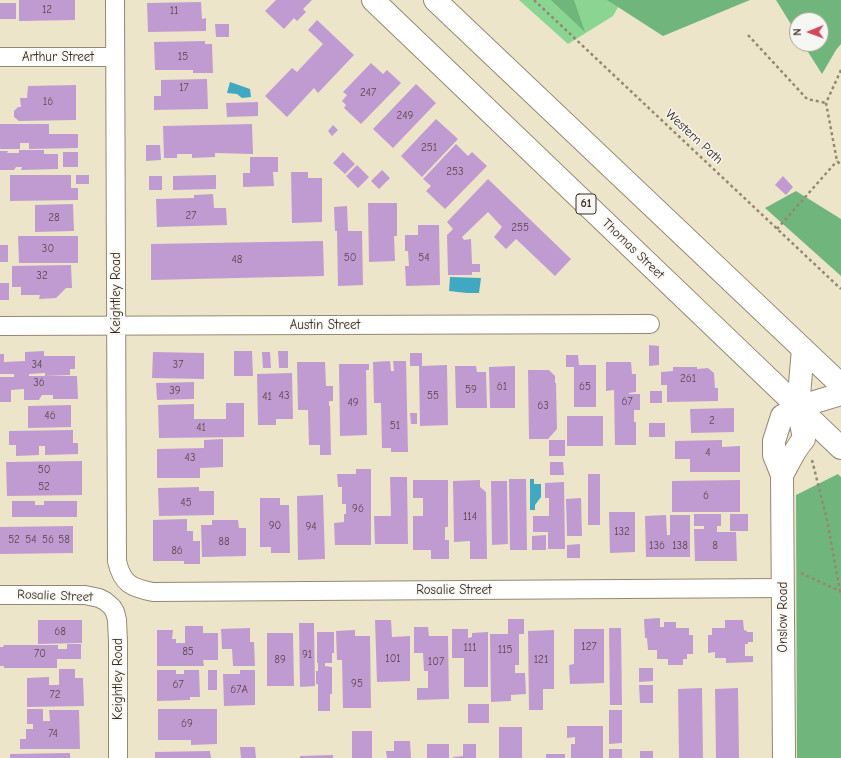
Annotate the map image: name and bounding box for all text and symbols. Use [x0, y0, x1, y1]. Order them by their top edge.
house number: 12 [42, 3, 52, 17]
house number: 11 [170, 4, 178, 18]
north arrow [789, 12, 829, 52]
text: N [791, 28, 804, 36]
street label: Arthur Street [22, 49, 94, 65]
house number: 15 [178, 50, 188, 64]
house number: 17 [179, 81, 189, 95]
house number: 247 [360, 86, 376, 100]
house number: 16 [43, 95, 53, 109]
street label: Western Path [662, 106, 726, 168]
house number: 249 [397, 109, 413, 123]
house number: 251 [421, 141, 437, 155]
house number: 253 [446, 165, 464, 179]
road number: 61 [576, 194, 596, 214]
house number: 27 [186, 209, 196, 223]
house number: 28 [48, 211, 60, 225]
street label: Thomas Street [599, 215, 667, 283]
house number: 255 [511, 221, 529, 235]
house number: 30 [42, 242, 54, 256]
house number: 50 [344, 251, 356, 265]
house number: 54 [418, 251, 430, 265]
street label: Keightley Road [108, 252, 124, 334]
house number: 48 [232, 253, 242, 267]
house number: 32 [36, 269, 48, 283]
street label: Austin Street [290, 317, 360, 333]
house number: 34 [32, 358, 42, 372]
house number: 37 [173, 358, 183, 372]
house number: 261 [680, 372, 696, 386]
house number: 36 [33, 376, 45, 390]
house number: 61 [497, 380, 507, 394]
house number: 65 [579, 380, 591, 394]
house number: 59 [465, 383, 477, 397]
house number: 39 [169, 384, 181, 398]
house number: 43 [279, 389, 289, 403]
house number: 55 [427, 389, 439, 403]
house number: 41 [262, 390, 272, 404]
house number: 67 [621, 395, 633, 409]
house number: 49 [347, 396, 359, 410]
house number: 63 [537, 399, 549, 413]
house number: 46 [44, 409, 56, 423]
house number: 2 [709, 414, 715, 428]
house number: 51 [390, 419, 400, 433]
house number: 41 [196, 421, 206, 435]
house number: 4 [705, 446, 711, 460]
house number: 43 [185, 451, 195, 465]
house number: 50 [38, 463, 50, 477]
house number: 52 [38, 480, 50, 494]
house number: 6 [703, 489, 709, 503]
house number: 45 [180, 496, 192, 510]
house number: 96 [352, 502, 364, 516]
house number: 114 [463, 510, 477, 524]
house number: 90 [269, 519, 281, 533]
house number: 94 [305, 520, 317, 534]
house number: 132 [614, 525, 630, 539]
house number: 52 [8, 533, 20, 547]
house number: 54 [25, 533, 37, 547]
house number: 56 [42, 533, 54, 547]
house number: 58 [58, 533, 70, 547]
house number: 88 [218, 535, 230, 549]
house number: 136 [649, 539, 665, 553]
house number: 138 [672, 539, 688, 553]
house number: 8 [712, 539, 718, 553]
house number: 86 [171, 544, 183, 558]
street label: Rosalie Street [416, 582, 492, 598]
street label: Onslow Road [775, 582, 791, 652]
street label: Rosalie Street [17, 587, 93, 605]
house number: 68 [54, 625, 66, 639]
street label: Keightley Road [110, 638, 126, 720]
house number: 127 [581, 640, 597, 654]
house number: 111 [463, 641, 477, 655]
house number: 115 [498, 643, 512, 657]
house number: 85 [182, 645, 194, 659]
house number: 70 [34, 647, 46, 661]
house number: 91 [302, 648, 312, 662]
house number: 101 [385, 652, 401, 666]
house number: 89 [274, 653, 286, 667]
house number: 121 [534, 653, 548, 667]
house number: 107 [428, 655, 444, 669]
house number: 95 [351, 677, 363, 691]
house number: 67 [172, 678, 184, 692]
house number: 67A [230, 683, 248, 697]
house number: 72 [50, 688, 60, 702]
house number: 69 [181, 717, 193, 731]
house number: 74 [48, 727, 58, 741]

